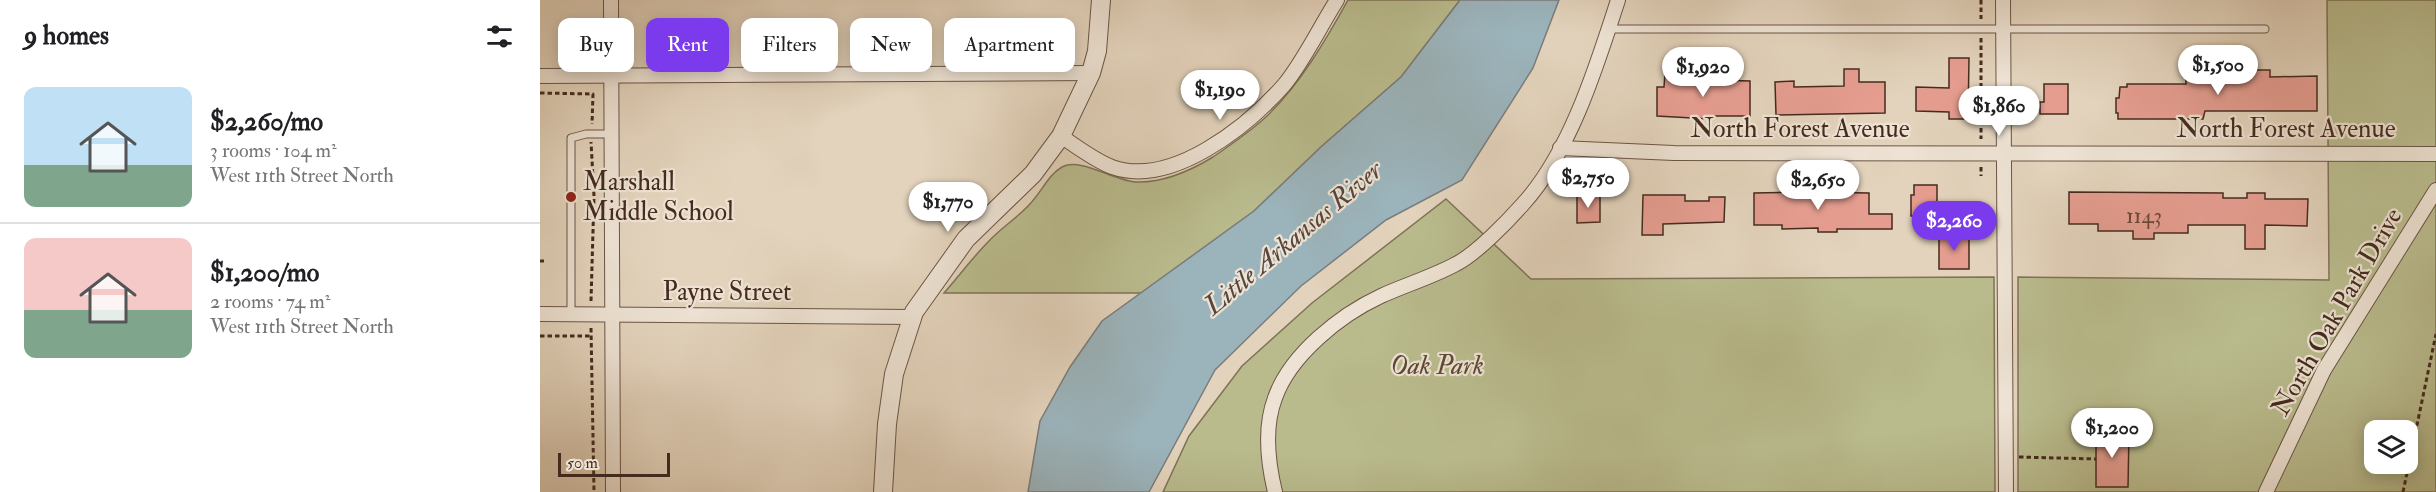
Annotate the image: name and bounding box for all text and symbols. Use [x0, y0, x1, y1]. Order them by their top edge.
chip: Buy [558, 18, 634, 72]
chip: Rent [646, 18, 729, 72]
chip: Filters [741, 18, 838, 72]
chip: New [850, 18, 932, 72]
chip: Apartment [944, 18, 1075, 72]
text: 9 homes [24, 20, 109, 52]
icon: filters [483, 20, 516, 53]
pin: $1,500 [2169, 45, 2267, 96]
pin: $1,920 [1654, 47, 1752, 98]
text: $1,500 [2192, 52, 2244, 77]
text: $1,920 [1676, 54, 1730, 79]
pin: $1,190 [1171, 70, 1269, 121]
text: $1,190 [1195, 77, 1245, 102]
pin: $1,860 [1950, 86, 2048, 137]
text: $1,860 [1973, 93, 2025, 118]
text: $2,260/mo [210, 106, 323, 138]
icon: home [72, 111, 144, 183]
street label: North Forest Avenue [1690, 113, 1910, 145]
street label: North Forest Avenue [2176, 113, 2396, 145]
text: 3 rooms · 104 m² [210, 138, 337, 163]
water label: Little Arkansas River [1196, 153, 1390, 323]
pin: $2,750 [1539, 158, 1637, 209]
pin: $2,650 [1769, 160, 1867, 211]
text: West 11th Street North [210, 163, 394, 188]
text: $2,750 [1561, 165, 1615, 190]
place label: Marshall Middle School [583, 166, 734, 228]
text: $2,650 [1790, 167, 1846, 192]
pin: $1,770 [899, 182, 997, 233]
text: $1,770 [922, 189, 974, 214]
marker: Marshall Middle School [564, 190, 578, 204]
pin: $2,260 [1905, 201, 2003, 252]
house number: 1143 [2126, 202, 2162, 230]
street label: North Oak Park Drive [2265, 202, 2410, 422]
text: $2,260 [1926, 208, 1982, 233]
text: $1,200/mo [210, 257, 319, 289]
icon: home [72, 262, 144, 334]
street label: Payne Street [663, 276, 791, 308]
text: 2 rooms · 74 m² [210, 289, 331, 314]
text: West 11th Street North [210, 314, 394, 339]
park label: Oak Park [1390, 350, 1484, 382]
pin: $1,200 [2063, 408, 2161, 459]
text: $1,200 [2085, 415, 2139, 440]
map controls [2364, 420, 2418, 474]
button: layers [2364, 420, 2418, 474]
scale bar [558, 450, 670, 478]
text: 50 m [567, 453, 598, 473]

